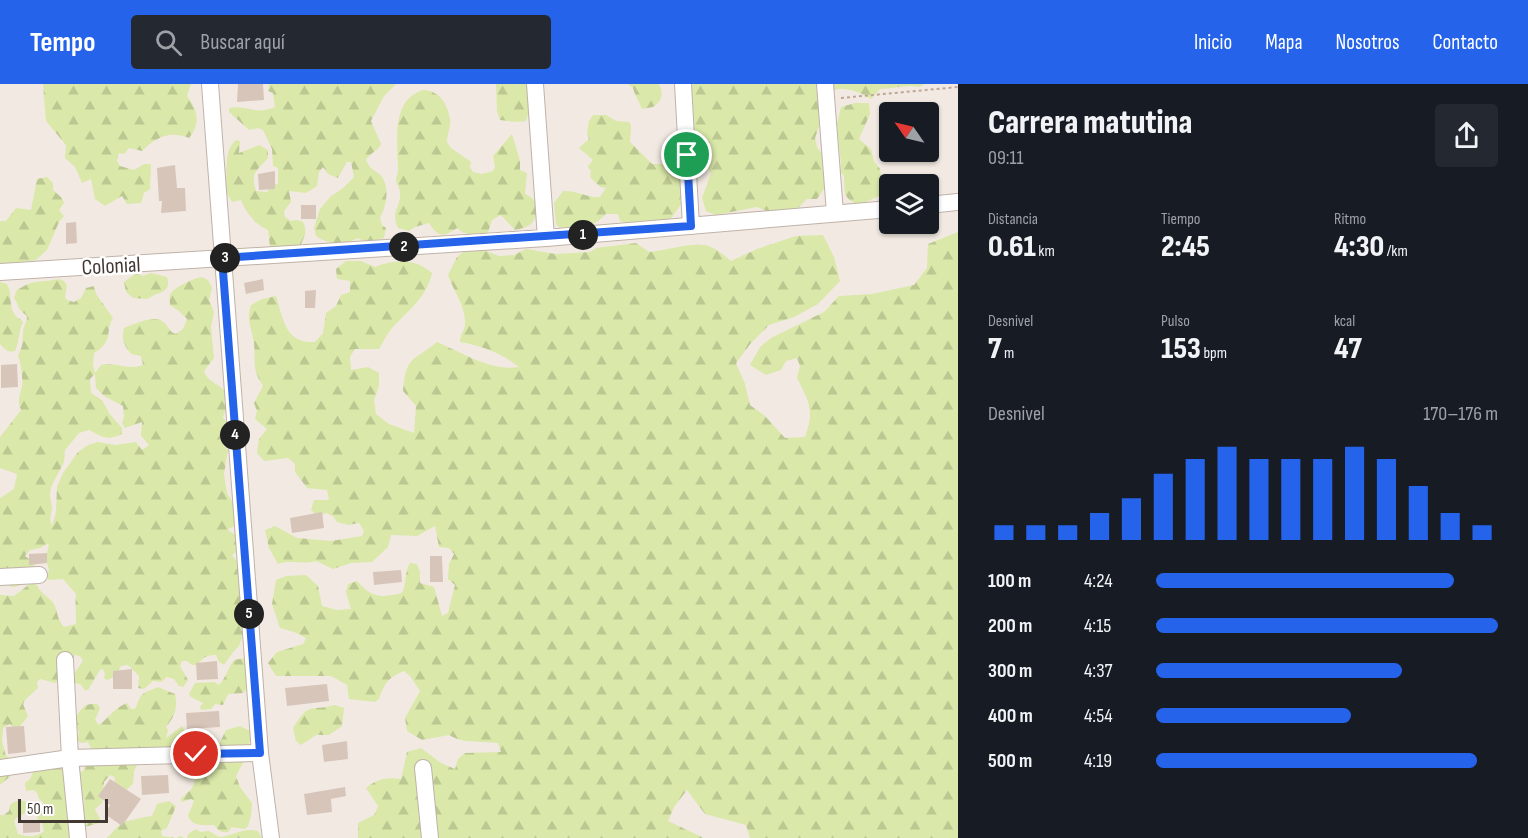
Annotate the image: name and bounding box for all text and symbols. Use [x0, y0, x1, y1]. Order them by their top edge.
search box [131, 15, 551, 69]
text: Tempo [30, 26, 95, 59]
icon: search [152, 26, 185, 59]
text: Buscar aquí [200, 29, 285, 56]
text: Inicio [1194, 30, 1232, 55]
text: Mapa [1265, 30, 1303, 55]
text: Nosotros [1336, 30, 1400, 55]
text: Contacto [1433, 30, 1498, 55]
north arrow [879, 102, 939, 162]
map controls [879, 102, 939, 234]
text: Carrera matutina [988, 103, 1192, 143]
button: share [1435, 104, 1498, 167]
pin [661, 129, 712, 180]
icon: arrive [670, 138, 703, 171]
text: 09:11 [988, 146, 1024, 170]
button: layers [879, 174, 939, 234]
text: Distancia [988, 210, 1038, 229]
text: Tiempo [1161, 210, 1200, 229]
text: Ritmo [1334, 210, 1366, 229]
pin: 1 [568, 220, 598, 250]
text: 1 [580, 225, 586, 244]
text: 0.61 [988, 229, 1036, 265]
text: 2:45 [1161, 229, 1210, 265]
text: 4:30 [1334, 229, 1384, 265]
pin: 2 [389, 232, 419, 262]
text: 2 [400, 237, 408, 256]
text: km [1036, 242, 1055, 261]
text: /km [1384, 242, 1408, 261]
pin: 3 [210, 243, 240, 273]
text: 3 [221, 248, 229, 267]
street label: Colonial [81, 251, 141, 282]
text: Desnivel [988, 312, 1033, 331]
text: Pulso [1161, 312, 1190, 331]
text: kcal [1334, 312, 1355, 331]
text: 7 [988, 331, 1002, 367]
text: 153 [1161, 331, 1201, 367]
text: 47 [1334, 331, 1362, 367]
text: m [1002, 344, 1014, 363]
text: bpm [1201, 344, 1227, 363]
text: Desnivel [988, 402, 1045, 426]
text: 170–176 m [1423, 402, 1498, 426]
pin: 4 [220, 420, 250, 450]
text: 4 [231, 425, 239, 444]
text: 100 m [988, 569, 1031, 593]
text: 4:24 [1084, 569, 1113, 593]
pin: 5 [234, 599, 264, 629]
text: 5 [245, 604, 253, 623]
text: 200 m [988, 614, 1032, 638]
text: 4:15 [1084, 614, 1111, 638]
text: 300 m [988, 659, 1032, 683]
text: 4:37 [1084, 659, 1113, 683]
text: 400 m [988, 704, 1033, 728]
text: 4:54 [1084, 704, 1113, 728]
pin [170, 728, 221, 779]
icon: check [179, 737, 212, 770]
text: 500 m [988, 749, 1032, 773]
text: 4:19 [1084, 749, 1112, 773]
scale bar [18, 796, 108, 824]
text: 50 m [27, 800, 53, 819]

